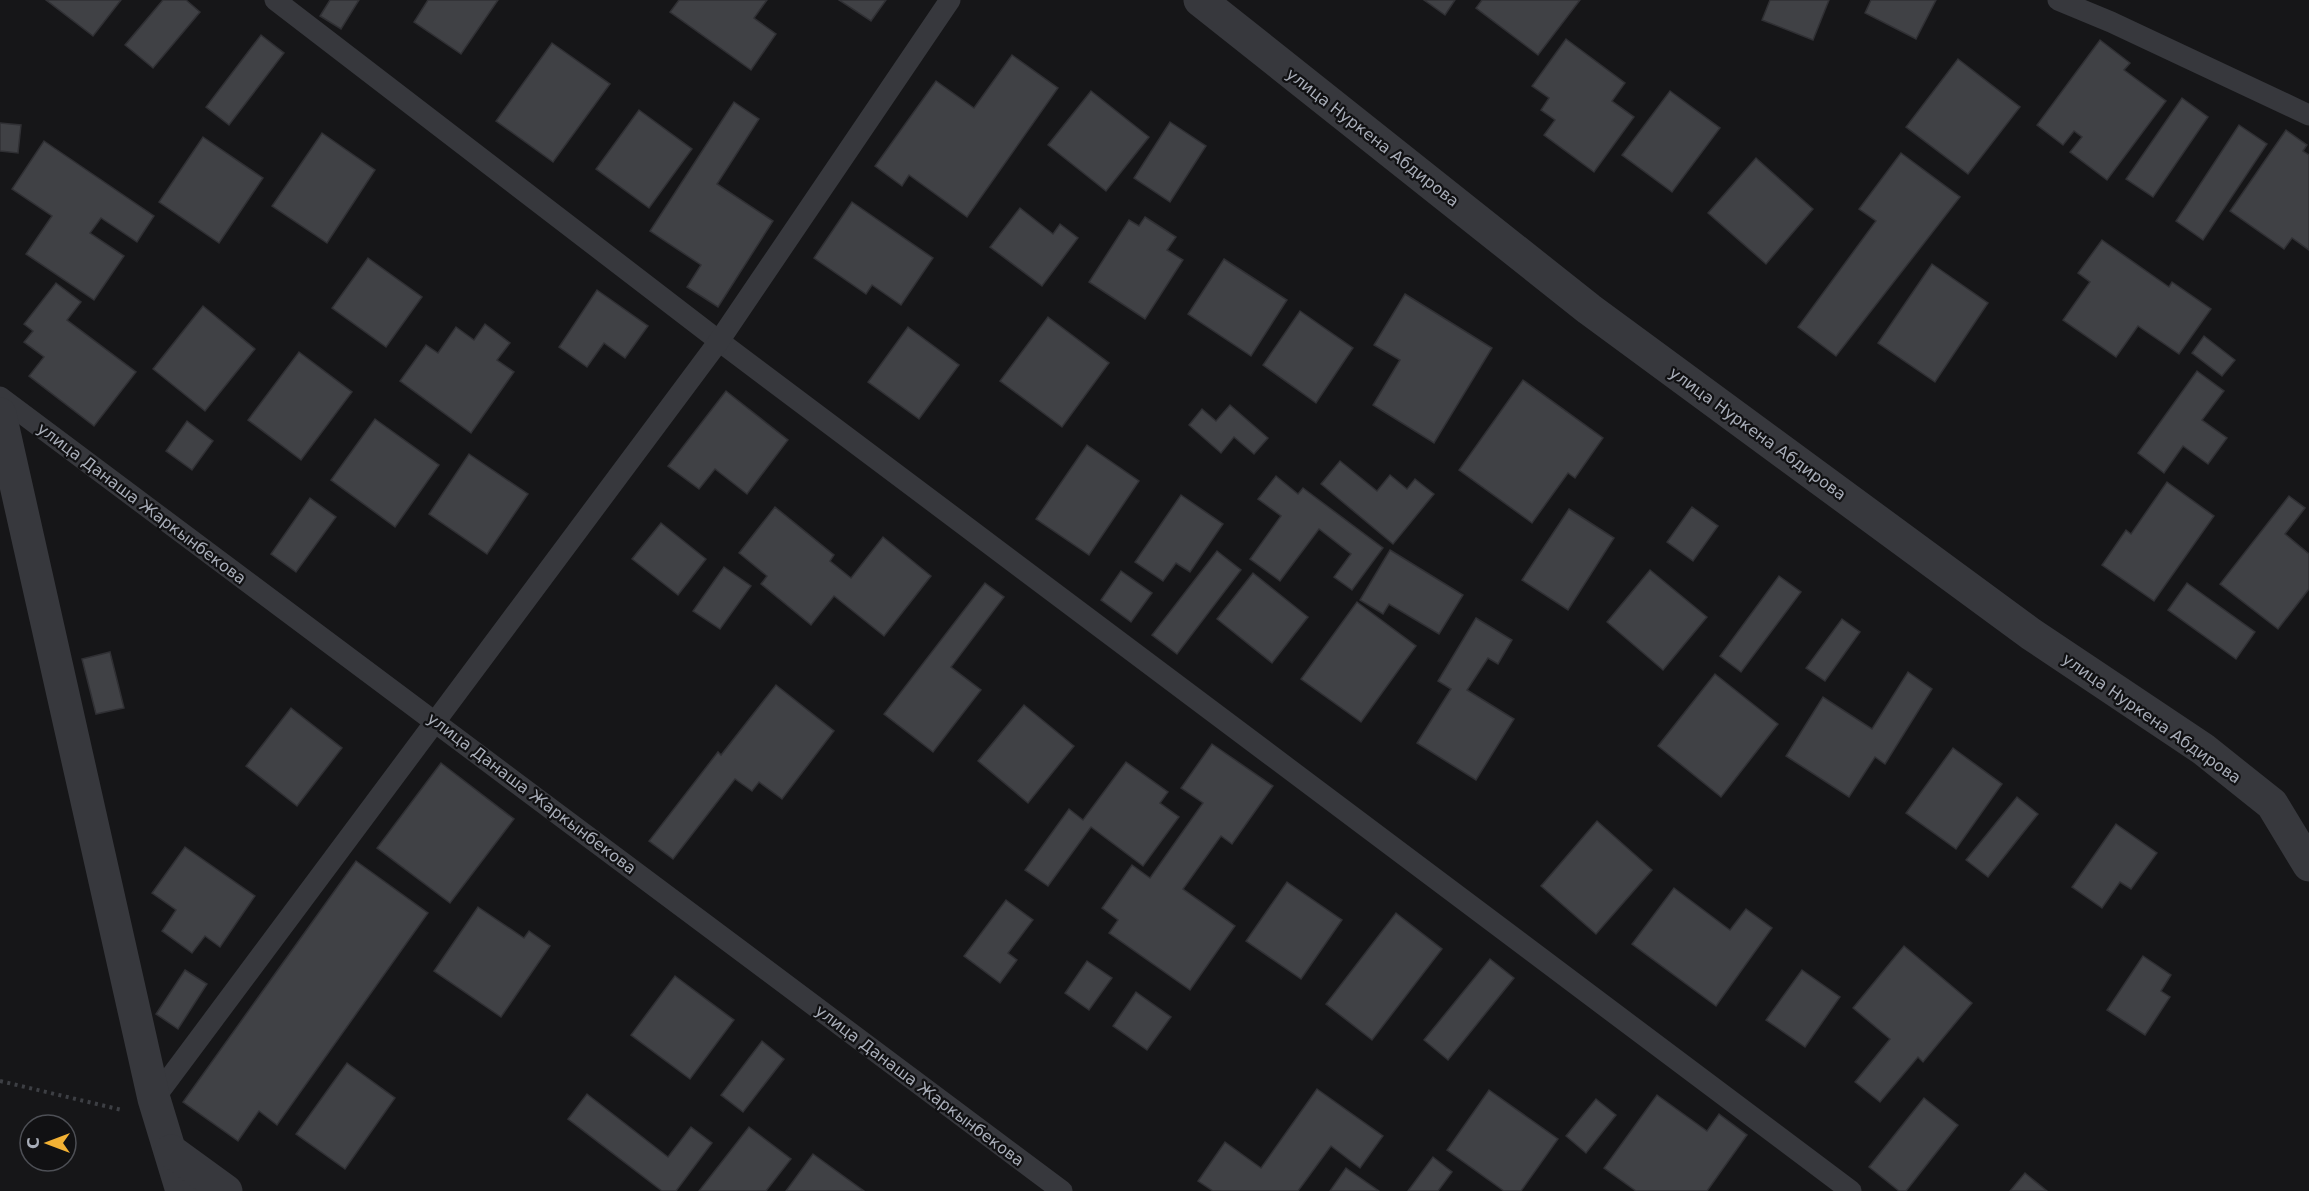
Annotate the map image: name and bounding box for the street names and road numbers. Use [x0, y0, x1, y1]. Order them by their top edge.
street label: улица Нуркена Абдирова [1283, 64, 1463, 211]
street label: улица Нуркена Абдирова [1666, 363, 1850, 504]
street label: улица Данаша Жаркынбекова [34, 419, 250, 588]
street label: улица Нуркена Абдирова [2059, 649, 2245, 788]
street label: улица Данаша Жаркынбекова [424, 709, 640, 878]
street label: улица Данаша Жаркынбекова [812, 1001, 1028, 1170]

